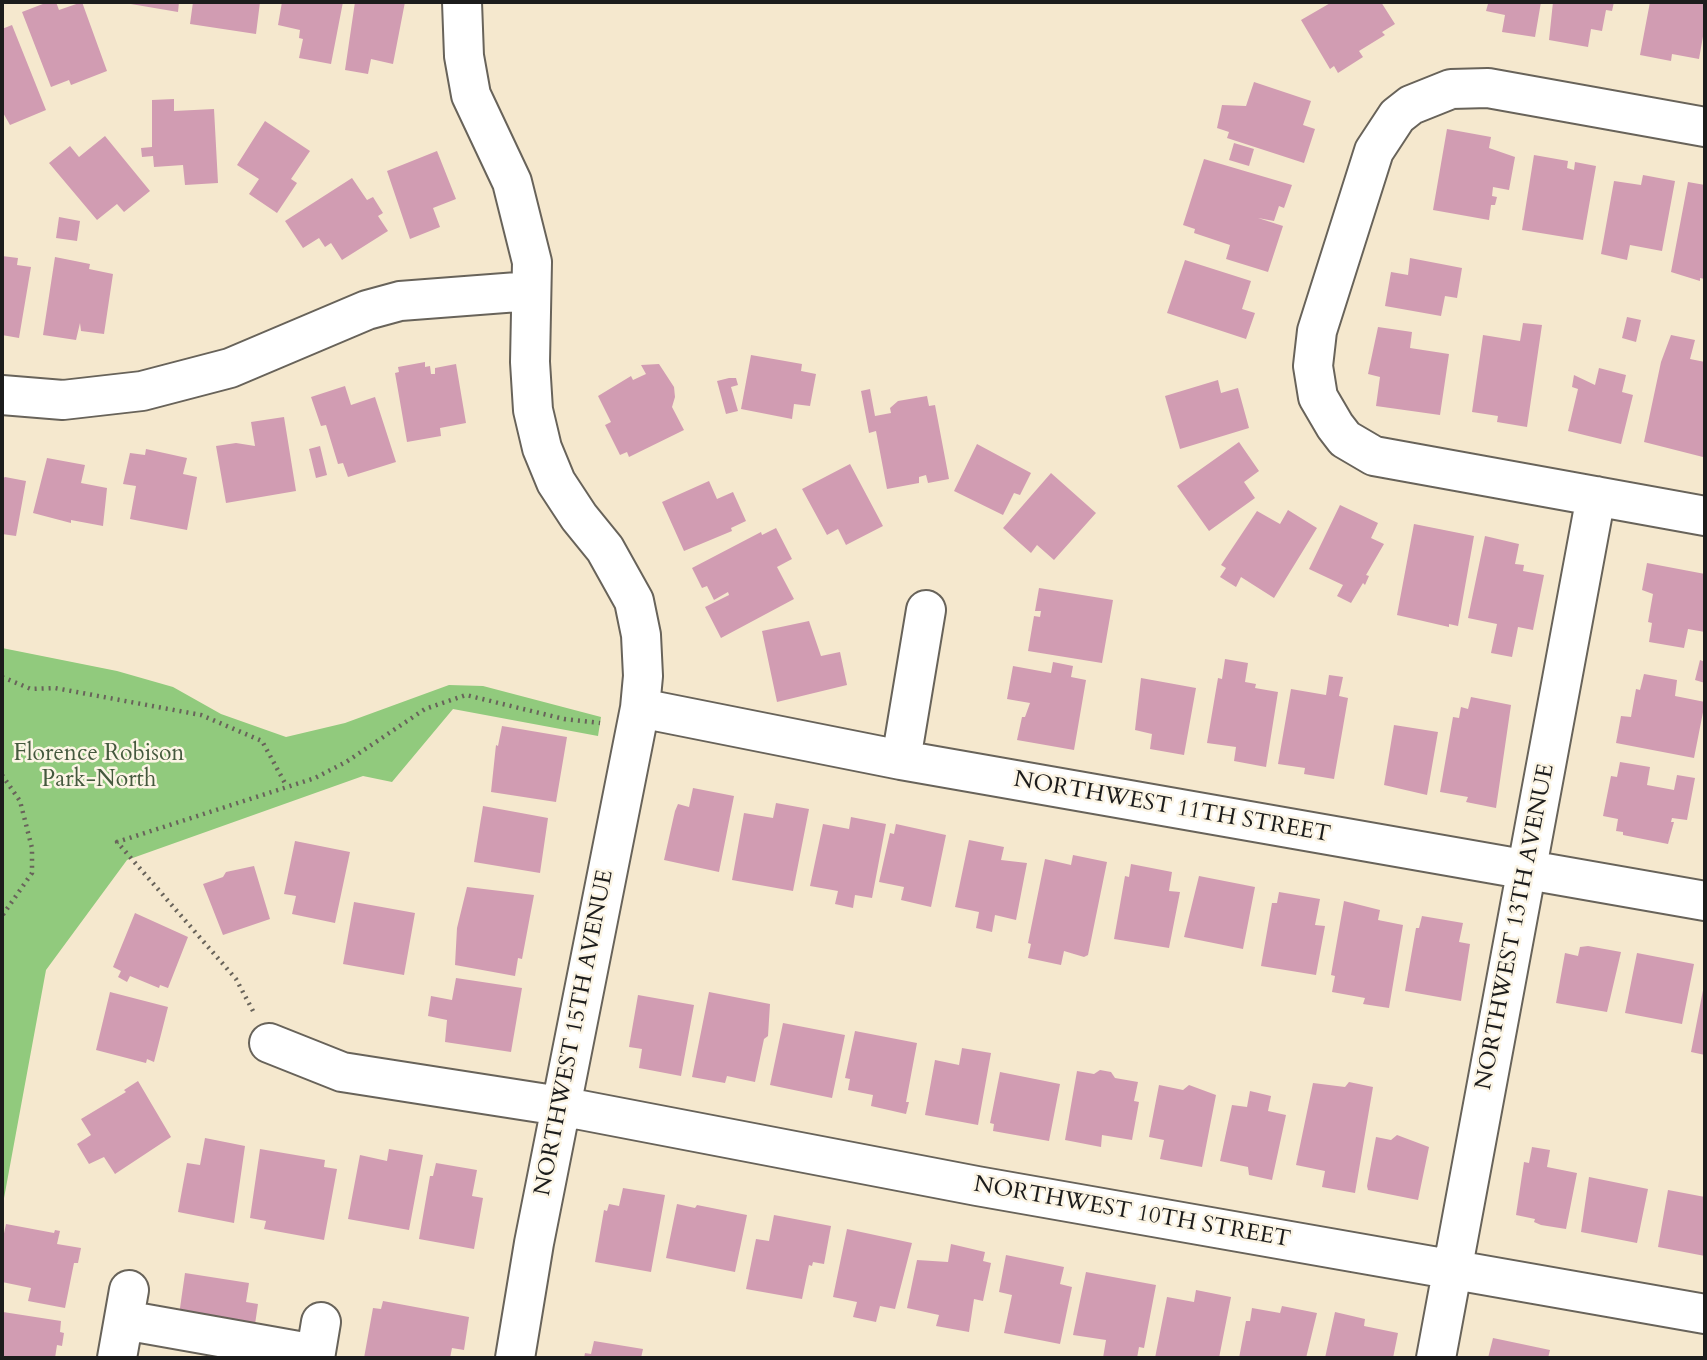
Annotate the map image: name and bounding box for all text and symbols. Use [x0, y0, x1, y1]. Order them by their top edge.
park label: Florence Robison Park-North [14, 741, 184, 795]
street label: NORTHWEST 13TH AVENUE [1471, 762, 1561, 1092]
street label: NORTHWEST 11TH STREET [1011, 767, 1333, 849]
street label: NORTHWEST 15TH AVENUE [530, 868, 620, 1198]
street label: NORTHWEST 10TH STREET [971, 1172, 1293, 1254]

